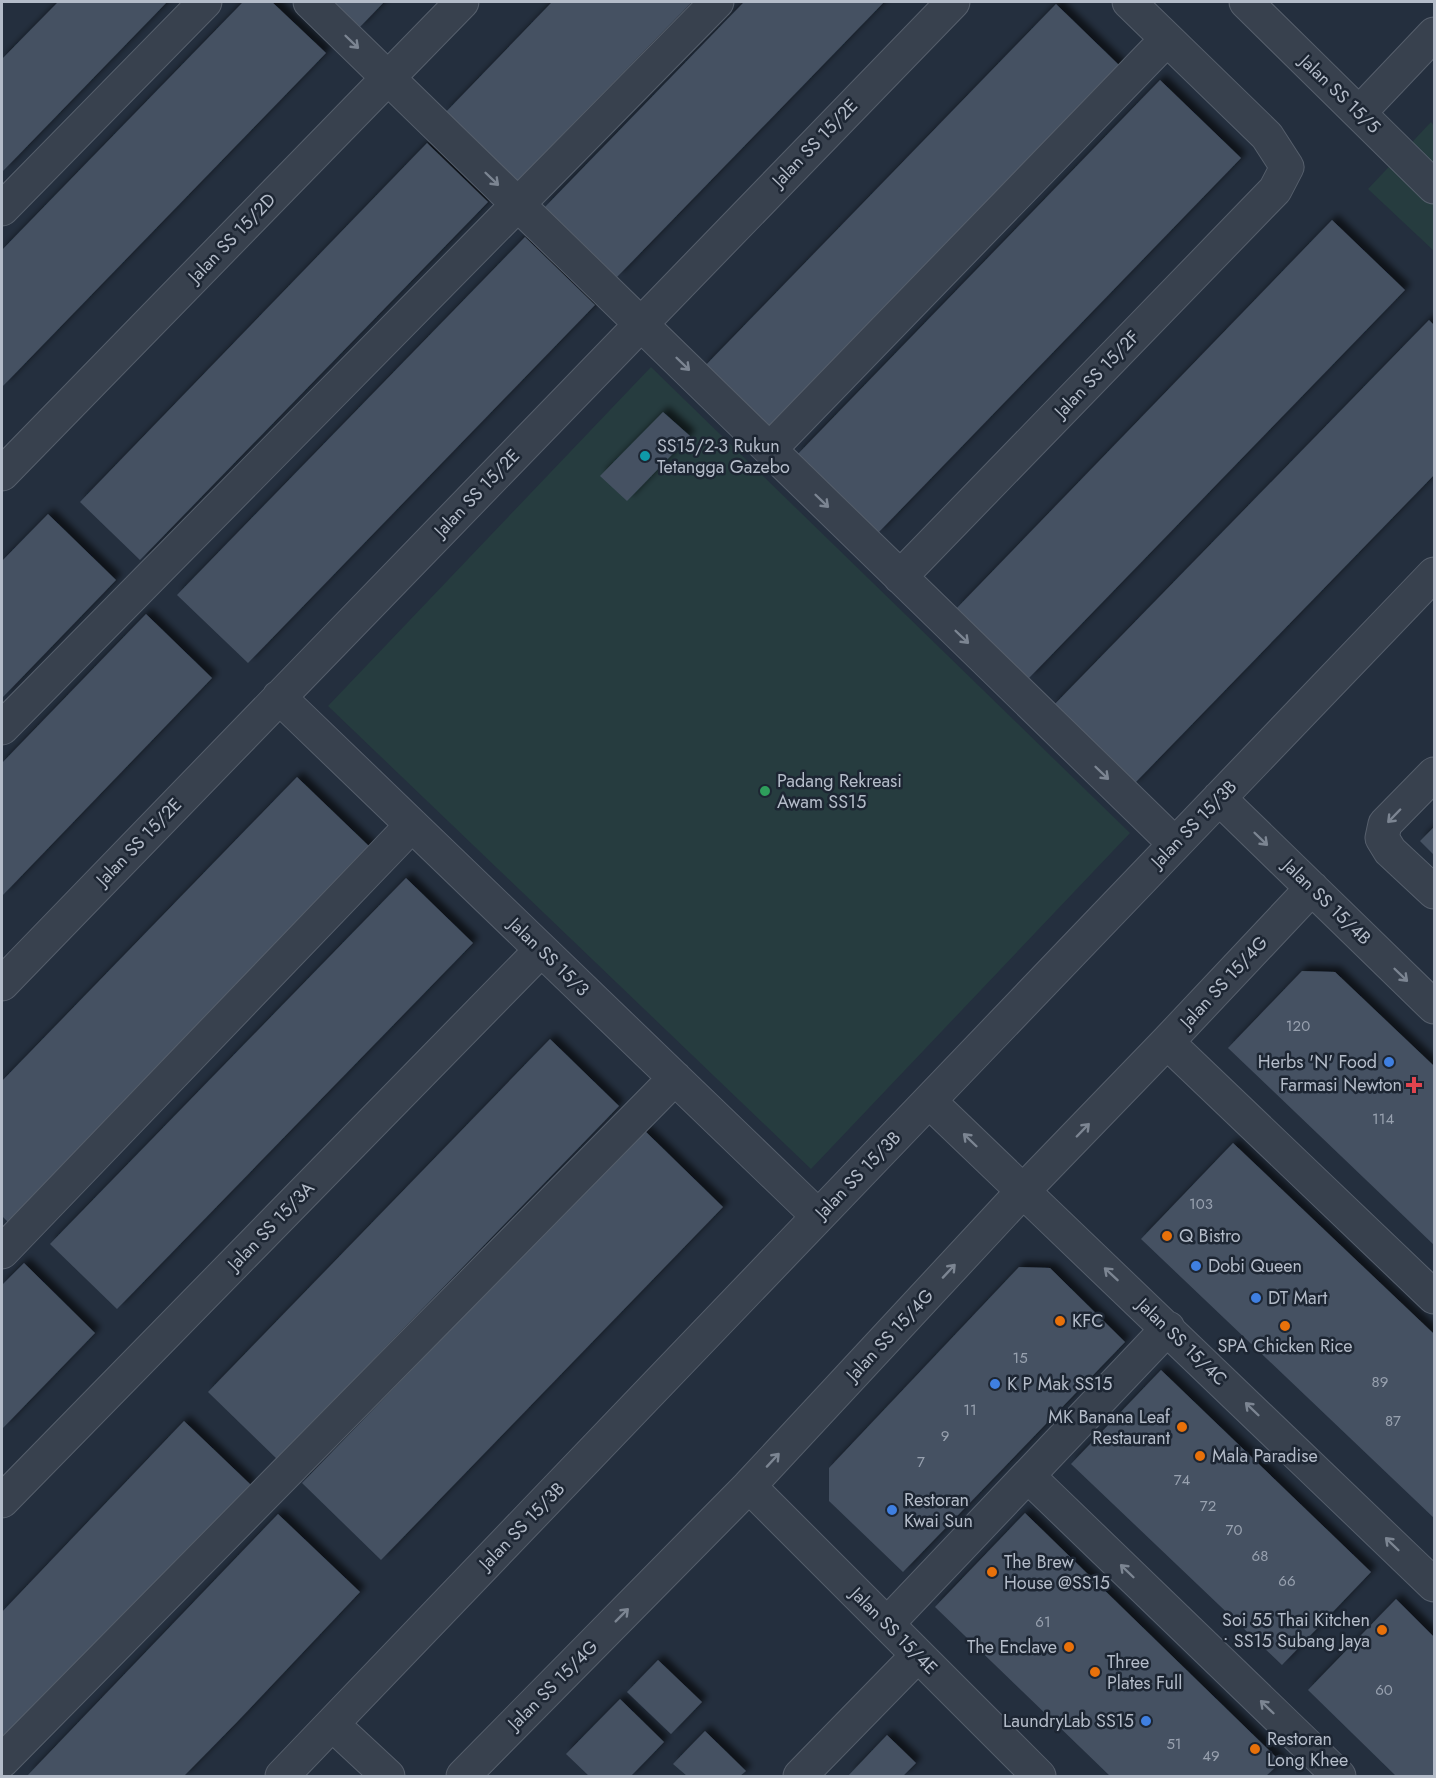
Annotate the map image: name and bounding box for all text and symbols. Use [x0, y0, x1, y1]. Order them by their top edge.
one-way arrow [345, 35, 360, 50]
street label: Jalan SS 15/5 [1292, 47, 1386, 139]
street label: Jalan SS 15/2E [765, 93, 864, 194]
one-way arrow [484, 171, 499, 186]
street label: Jalan SS 15/2D [181, 187, 282, 290]
street label: Jalan SS 15/2F [1047, 324, 1145, 425]
one-way arrow [675, 357, 690, 372]
place label: SS15/2-3 Rukun Tetangga Gazebo [657, 433, 790, 480]
street label: Jalan SS 15/2E [427, 443, 526, 544]
marker: SS15/2-3 Rukun Tetangga Gazebo [638, 449, 652, 463]
one-way arrow [815, 493, 830, 508]
one-way arrow [954, 629, 969, 644]
one-way arrow [1094, 765, 1109, 780]
place label: Padang Rekreasi Awam SS15 [777, 768, 902, 815]
street label: Jalan SS 15/3B [1144, 774, 1243, 875]
marker: Padang Rekreasi Awam SS15 [758, 784, 772, 798]
street label: Jalan SS 15/2E [89, 792, 188, 893]
one-way arrow [1386, 809, 1401, 824]
one-way arrow [1254, 831, 1269, 846]
street label: Jalan SS 15/4B [1276, 852, 1377, 951]
street label: Jalan SS 15/3 [501, 910, 595, 1002]
street label: Jalan SS 15/4G [1173, 930, 1274, 1035]
one-way arrow [1394, 967, 1409, 982]
house number: 120 [1286, 1015, 1310, 1037]
place label: Herbs 'N' Food [1258, 1049, 1377, 1075]
marker: Herbs 'N' Food [1382, 1055, 1396, 1069]
place label: Farmasi Newton [1280, 1072, 1402, 1098]
marker: Farmasi Newton [1407, 1078, 1421, 1092]
house number: 114 [1372, 1108, 1394, 1130]
one-way arrow [1075, 1122, 1090, 1137]
street label: Jalan SS 15/3B [808, 1125, 907, 1226]
one-way arrow [962, 1132, 977, 1147]
street label: Jalan SS 15/3A [220, 1176, 320, 1278]
house number: 103 [1189, 1193, 1213, 1215]
place label: Q Bistro [1179, 1223, 1241, 1249]
marker: Q Bistro [1160, 1229, 1174, 1243]
place label: Dobi Queen [1208, 1253, 1302, 1279]
marker: Dobi Queen [1189, 1259, 1203, 1273]
one-way arrow [941, 1264, 956, 1279]
one-way arrow [1104, 1267, 1119, 1281]
street label: Jalan SS 15/4G [839, 1283, 940, 1388]
place label: DT Mart [1268, 1285, 1328, 1311]
street label: Jalan SS 15/4C [1130, 1291, 1233, 1392]
marker: DT Mart [1249, 1291, 1263, 1305]
place label: KFC [1072, 1308, 1104, 1334]
marker: KFC [1053, 1314, 1067, 1328]
marker: SPA Chicken Rice [1278, 1319, 1292, 1333]
place label: SPA Chicken Rice [1217, 1333, 1353, 1359]
house number: 15 [1012, 1347, 1028, 1369]
place label: K P Mak SS15 [1007, 1371, 1112, 1397]
house number: 89 [1372, 1371, 1388, 1393]
marker: K P Mak SS15 [988, 1377, 1002, 1391]
house number: 11 [963, 1399, 977, 1421]
one-way arrow [1244, 1402, 1259, 1416]
place label: MK Banana Leaf Restaurant [1048, 1404, 1171, 1451]
house number: 87 [1385, 1410, 1401, 1432]
marker: MK Banana Leaf Restaurant [1175, 1420, 1189, 1434]
house number: 9 [941, 1425, 949, 1447]
place label: Mala Paradise [1212, 1443, 1318, 1469]
marker: Mala Paradise [1193, 1449, 1207, 1463]
house number: 7 [917, 1451, 925, 1473]
one-way arrow [766, 1453, 780, 1468]
house number: 74 [1174, 1469, 1191, 1491]
street label: Jalan SS 15/3B [472, 1476, 571, 1577]
place label: Restoran Kwai Sun [904, 1487, 973, 1534]
house number: 72 [1200, 1495, 1216, 1517]
marker: Restoran Kwai Sun [885, 1503, 899, 1517]
house number: 70 [1226, 1519, 1242, 1541]
one-way arrow [1385, 1537, 1400, 1551]
house number: 68 [1252, 1545, 1268, 1567]
place label: The Brew House @SS15 [1004, 1549, 1110, 1596]
one-way arrow [1119, 1564, 1134, 1579]
marker: The Brew House @SS15 [985, 1565, 999, 1579]
house number: 66 [1278, 1570, 1296, 1592]
street label: Jalan SS 15/4E [843, 1580, 943, 1680]
place label: Soi 55 Thai Kitchen • SS15 Subang Jaya [1222, 1607, 1370, 1654]
one-way arrow [615, 1608, 630, 1622]
house number: 61 [1035, 1611, 1051, 1633]
marker: Soi 55 Thai Kitchen • SS15 Subang Jaya [1375, 1623, 1389, 1637]
street label: Jalan SS 15/4G [501, 1634, 604, 1737]
place label: The Enclave [967, 1634, 1057, 1660]
marker: The Enclave [1062, 1640, 1076, 1654]
place label: Three Plates Full [1107, 1649, 1182, 1696]
marker: Three Plates Full [1088, 1665, 1102, 1679]
house number: 60 [1375, 1679, 1393, 1701]
one-way arrow [1259, 1700, 1274, 1714]
place label: LaundryLab SS15 [1003, 1708, 1134, 1734]
marker: LaundryLab SS15 [1139, 1714, 1153, 1728]
place label: Restoran Long Khee [1267, 1726, 1348, 1773]
house number: 51 [1166, 1733, 1182, 1755]
marker: Restoran Long Khee [1248, 1742, 1262, 1756]
house number: 49 [1202, 1745, 1220, 1767]

